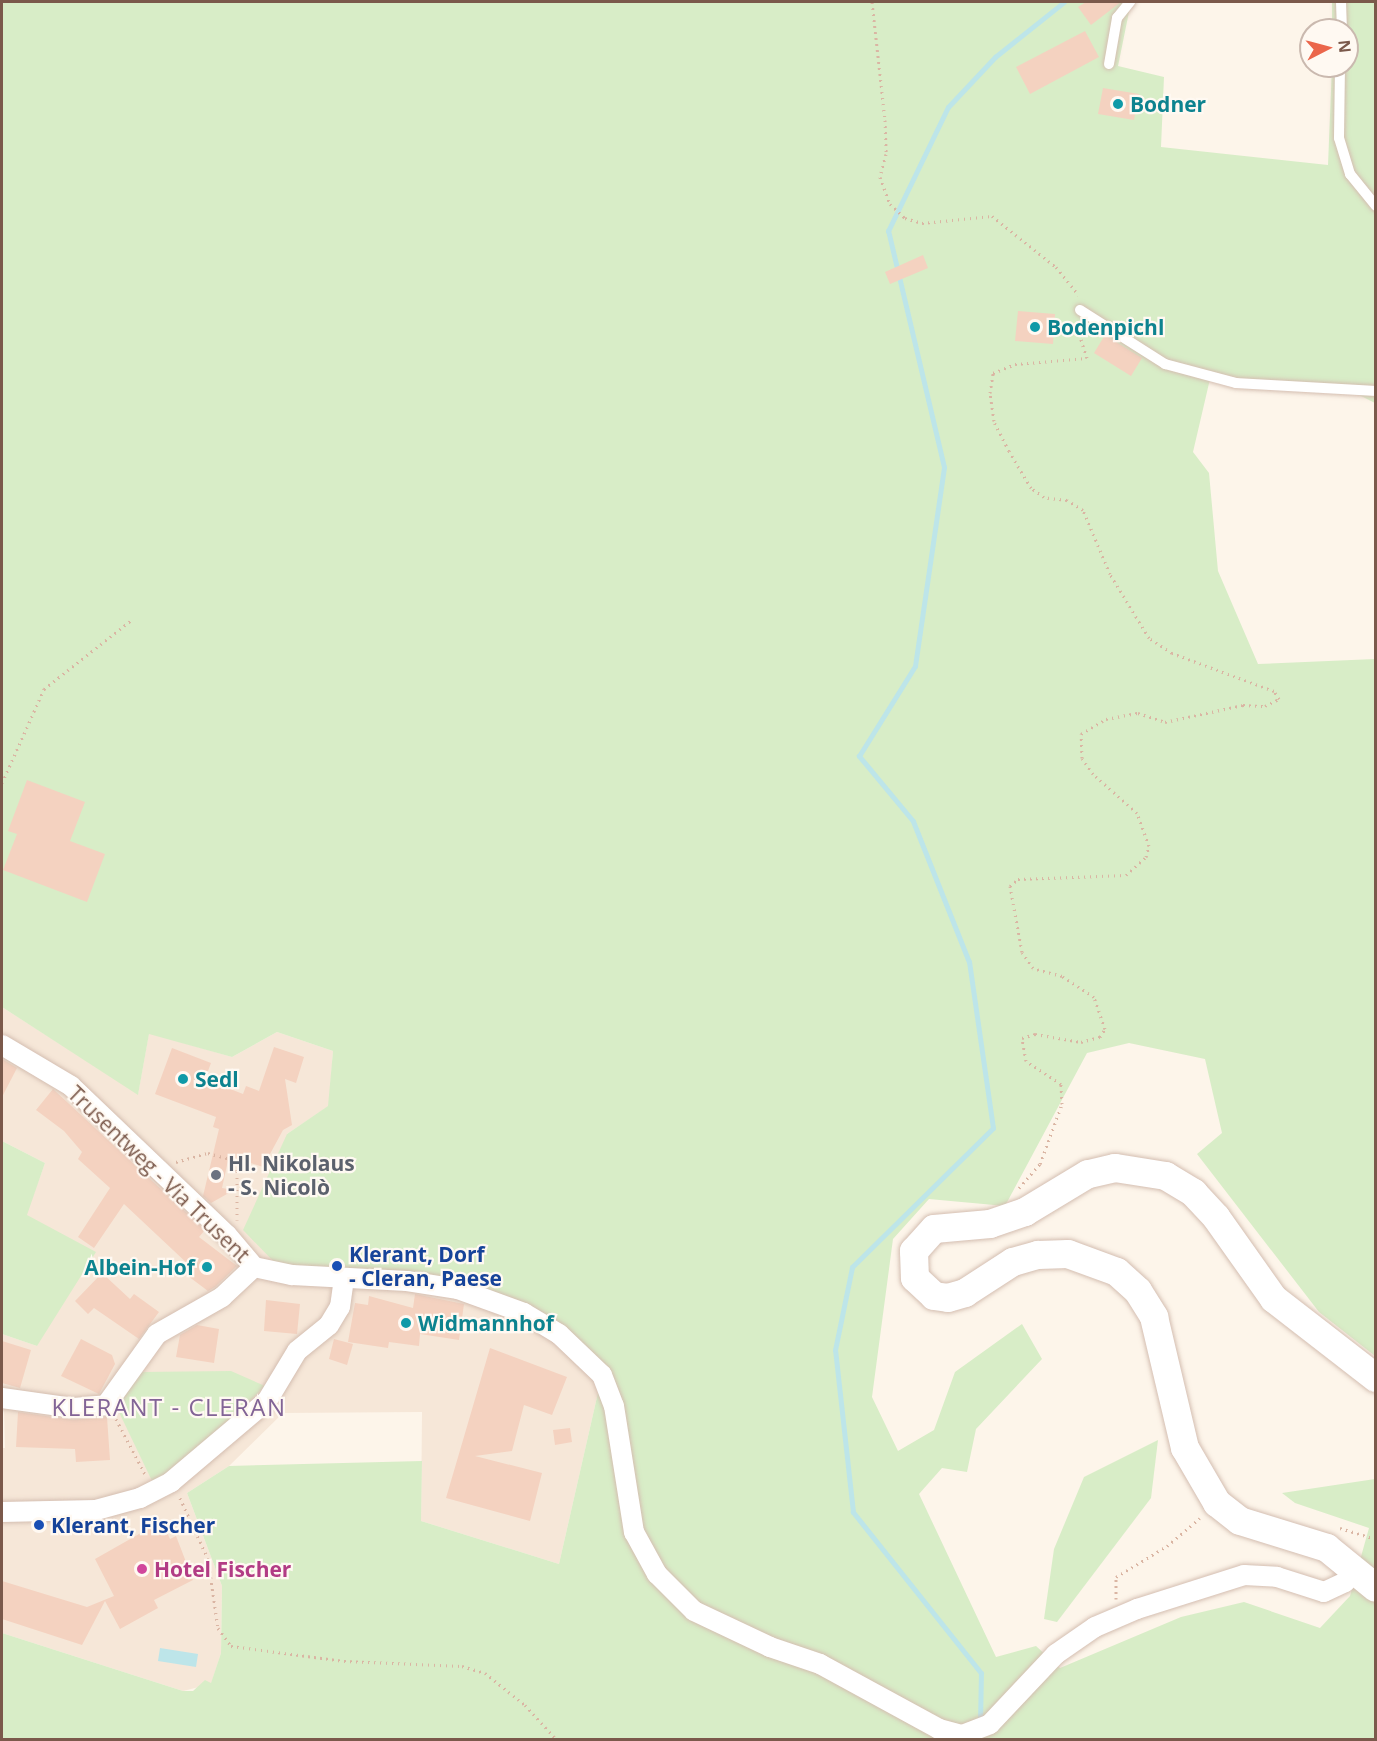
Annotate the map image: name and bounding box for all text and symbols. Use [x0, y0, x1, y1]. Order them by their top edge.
north arrow [1299, 18, 1359, 78]
text: N [1333, 39, 1357, 54]
place label: Bodner [1130, 91, 1206, 117]
marker: Bodner [1111, 97, 1125, 111]
place label: Bodenpichl [1047, 314, 1164, 340]
marker: Bodenpichl [1028, 320, 1042, 334]
place label: Sedl [195, 1066, 239, 1092]
marker: Sedl [176, 1072, 190, 1086]
street label: Trusentweg - Via Trusent [63, 1081, 255, 1267]
place label: Hl. Nikolaus - S. Nicolò [228, 1150, 355, 1200]
marker: Hl. Nikolaus - S. Nicolò [209, 1168, 223, 1182]
place label: Klerant, Dorf - Cleran, Paese [349, 1241, 502, 1291]
place label: Albein-Hof [84, 1254, 195, 1280]
marker: Klerant, Dorf - Cleran, Paese [330, 1259, 344, 1273]
marker: Albein-Hof [200, 1260, 214, 1274]
place label: Widmannhof [418, 1310, 554, 1336]
marker: Widmannhof [399, 1316, 413, 1330]
district label: KLERANT - CLERAN [51, 1393, 287, 1421]
place label: Klerant, Fischer [51, 1512, 215, 1538]
marker: Klerant, Fischer [32, 1518, 46, 1532]
place label: Hotel Fischer [154, 1556, 291, 1582]
marker: Hotel Fischer [135, 1562, 149, 1576]

